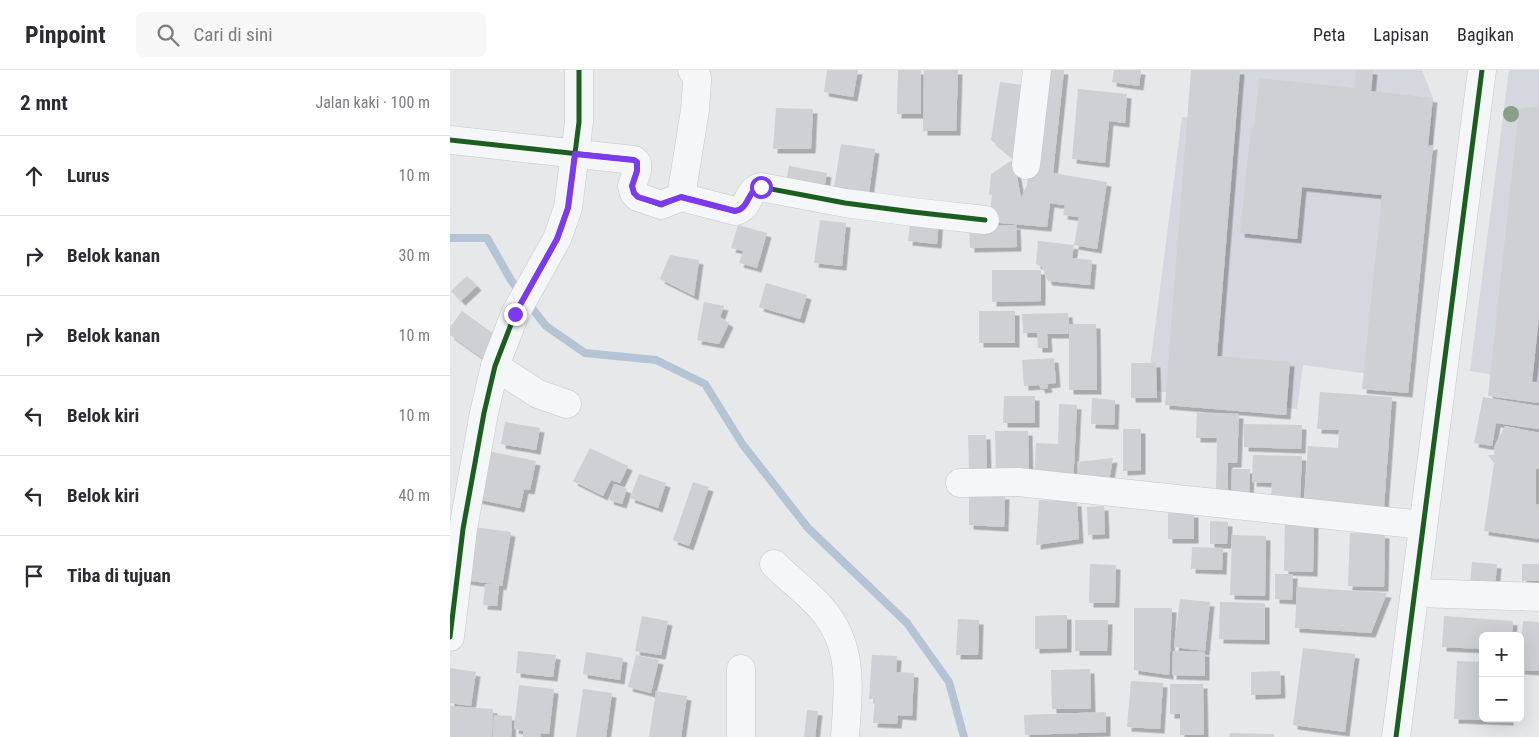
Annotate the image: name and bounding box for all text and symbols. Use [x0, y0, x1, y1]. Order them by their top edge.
search box [136, 12, 486, 57]
text: Pinpoint [25, 21, 106, 49]
icon: search [154, 21, 182, 49]
text: Cari di sini [194, 23, 273, 46]
text: Peta [1313, 24, 1345, 45]
text: Lapisan [1373, 24, 1429, 45]
text: Bagikan [1457, 24, 1514, 45]
text: 2 mnt [20, 91, 68, 115]
text: Jalan kaki · 100 m [315, 93, 430, 112]
icon: ahead [20, 162, 48, 190]
text: Lurus [67, 164, 110, 187]
text: 10 m [398, 166, 430, 185]
route start [750, 176, 773, 199]
icon: right [20, 242, 48, 270]
text: Belok kanan [67, 244, 160, 267]
text: 30 m [398, 246, 430, 265]
route end [504, 303, 527, 326]
icon: right [20, 322, 48, 350]
text: Belok kanan [67, 324, 160, 347]
text: 10 m [398, 326, 430, 345]
icon: left [20, 402, 48, 430]
text: Belok kiri [67, 404, 139, 427]
text: 10 m [398, 406, 430, 425]
icon: left [20, 482, 48, 510]
text: Belok kiri [67, 484, 139, 507]
text: 40 m [398, 486, 430, 505]
icon: arrive [20, 562, 48, 590]
text: Tiba di tujuan [67, 564, 171, 587]
map controls [1479, 632, 1524, 722]
button: + [1479, 632, 1524, 677]
button: − [1479, 677, 1524, 722]

